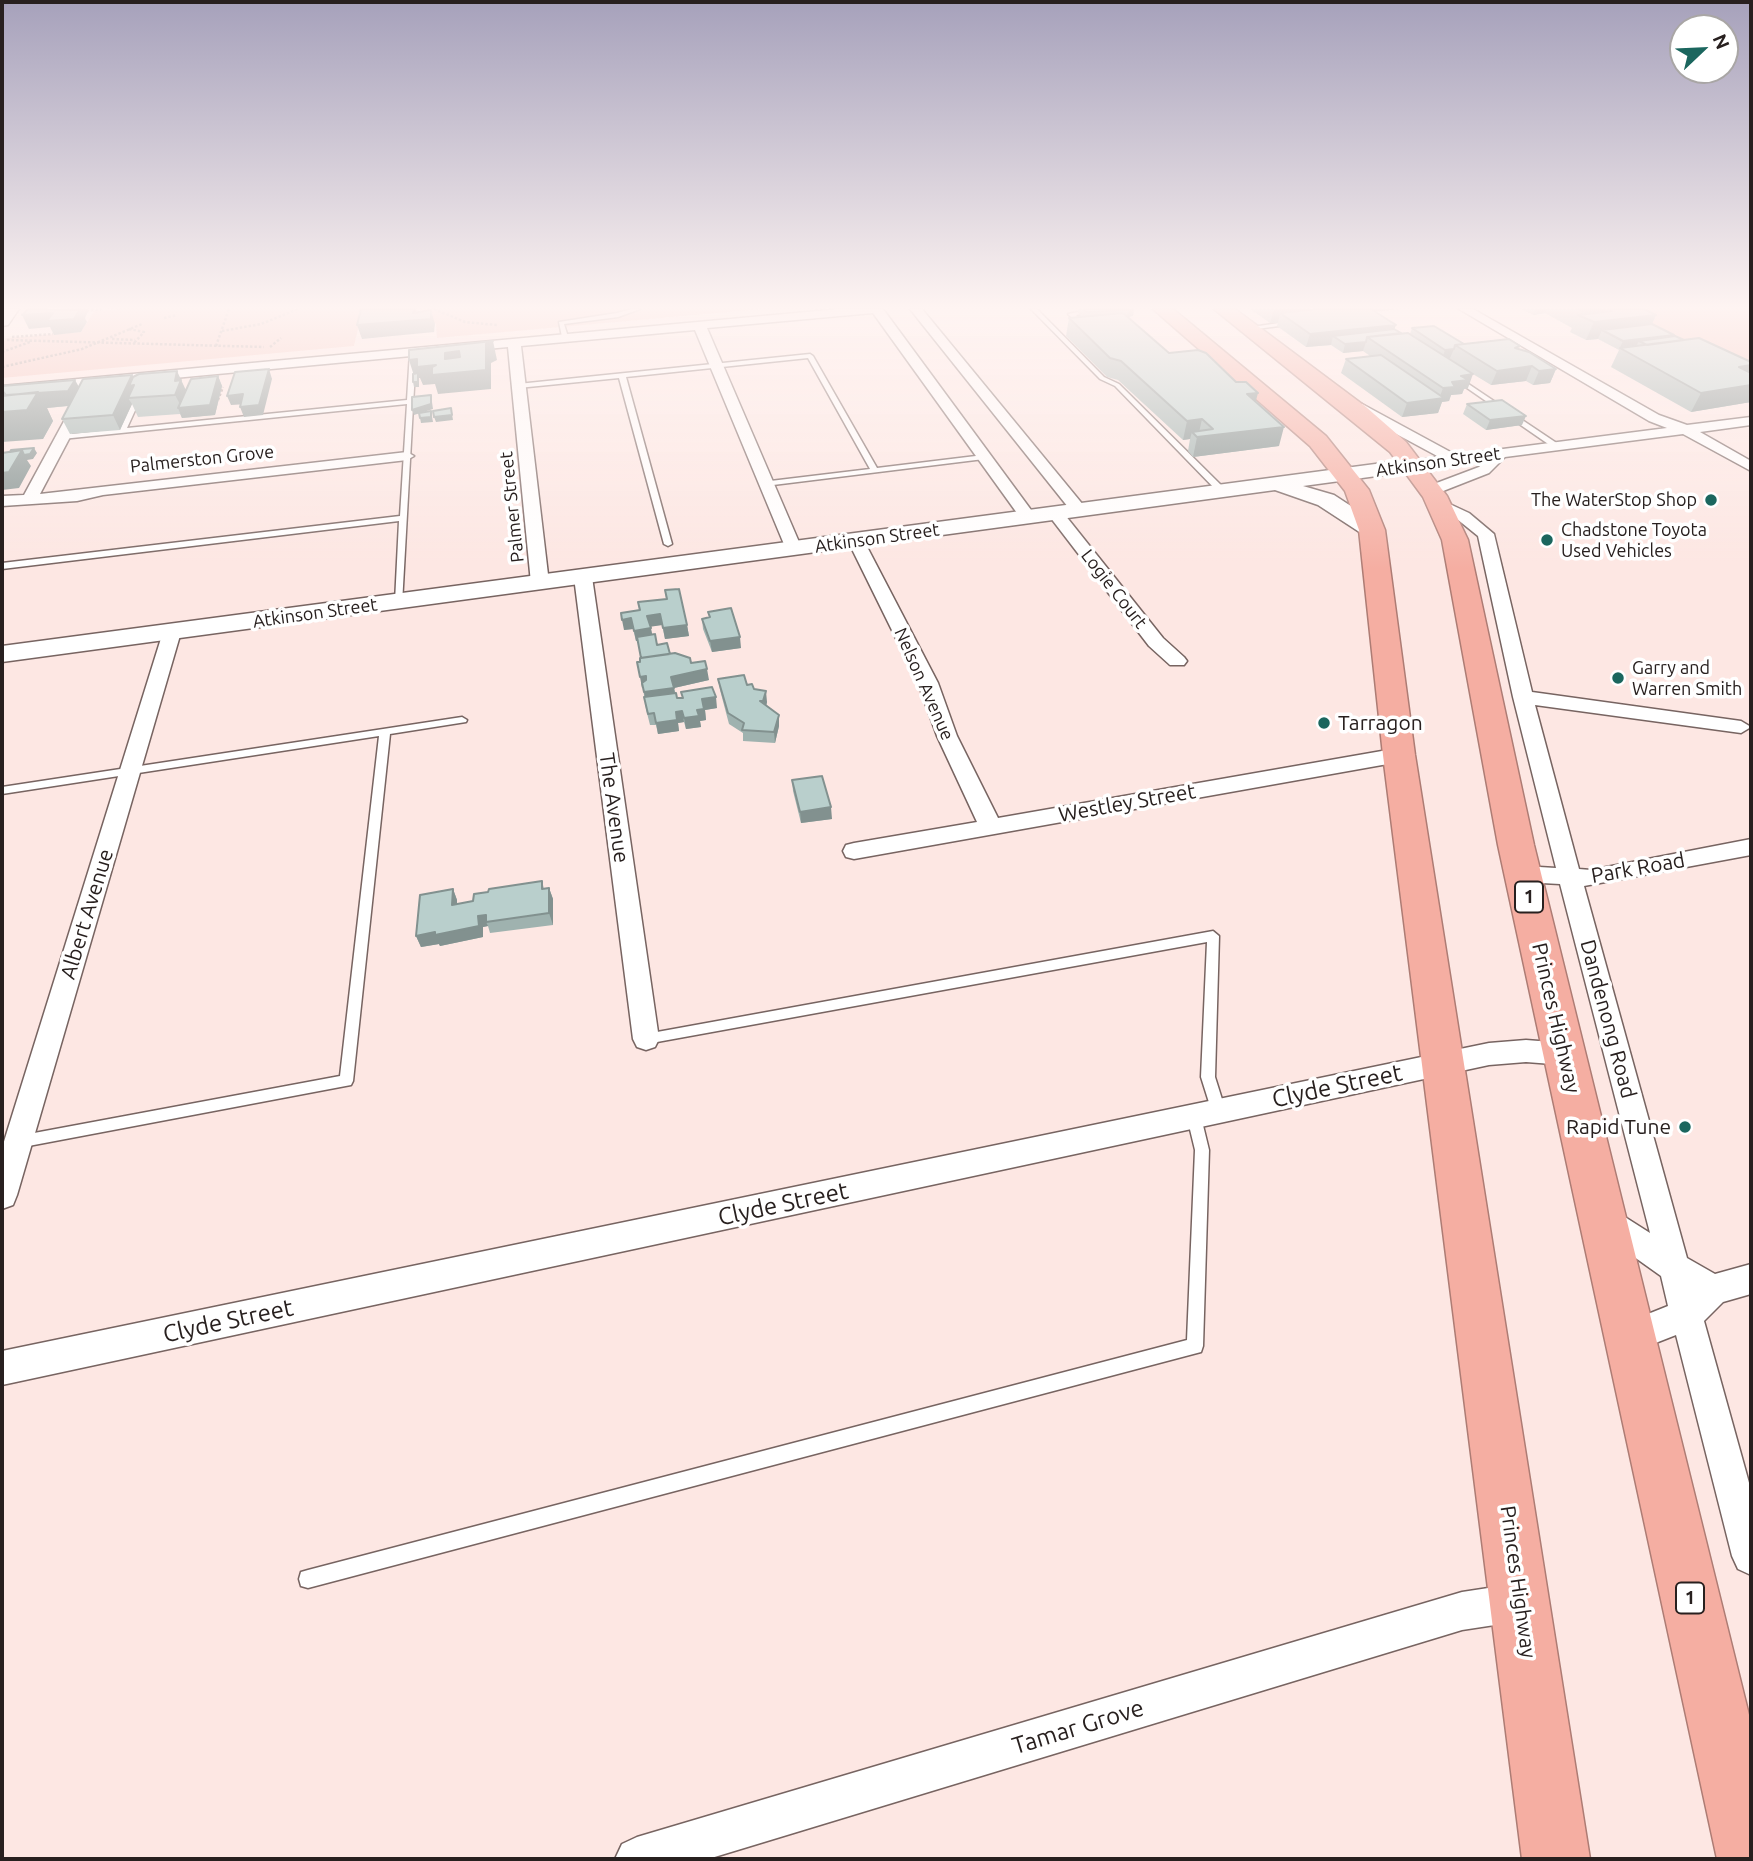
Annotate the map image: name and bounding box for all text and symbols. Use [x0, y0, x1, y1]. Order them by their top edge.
north arrow [1669, 14, 1739, 84]
text: N [1709, 31, 1734, 52]
street label: Palmerston Grove [129, 441, 275, 477]
street label: Atkinson Street [1374, 443, 1502, 481]
street label: Palmer Street [495, 451, 529, 563]
place label: The WaterStop Shop [1531, 489, 1697, 511]
marker: The WaterStop Shop [1703, 492, 1719, 508]
street label: Atkinson Street [813, 519, 941, 557]
place label: Chadstone Toyota Used Vehicles [1561, 519, 1707, 562]
marker: Chadstone Toyota Used Vehicles [1539, 532, 1555, 548]
street label: Logie Court [1076, 545, 1152, 633]
street label: Atkinson Street [251, 594, 379, 632]
street label: Nelson Avenue [890, 624, 958, 744]
place label: Garry and Warren Smith [1632, 657, 1742, 700]
marker: Garry and Warren Smith [1610, 670, 1626, 686]
place label: Tarragon [1338, 710, 1423, 736]
marker: Tarragon [1316, 715, 1332, 731]
street label: The Avenue [594, 751, 634, 865]
street label: Westley Street [1057, 779, 1197, 827]
street label: Albert Avenue [55, 846, 119, 982]
street label: Park Road [1589, 847, 1687, 889]
road number: 1 [1515, 882, 1543, 912]
street label: Dandenong Road [1575, 937, 1641, 1101]
street label: Princes Highway [1526, 940, 1586, 1096]
street label: Clyde Street [1269, 1058, 1405, 1114]
place label: Rapid Tune [1566, 1114, 1671, 1140]
marker: Rapid Tune [1677, 1119, 1693, 1135]
street label: Clyde Street [715, 1176, 851, 1232]
street label: Clyde Street [160, 1293, 296, 1349]
street label: Princes Highway [1495, 1504, 1541, 1660]
road number: 1 [1676, 1582, 1704, 1614]
street label: Tamar Grove [1009, 1693, 1147, 1761]

